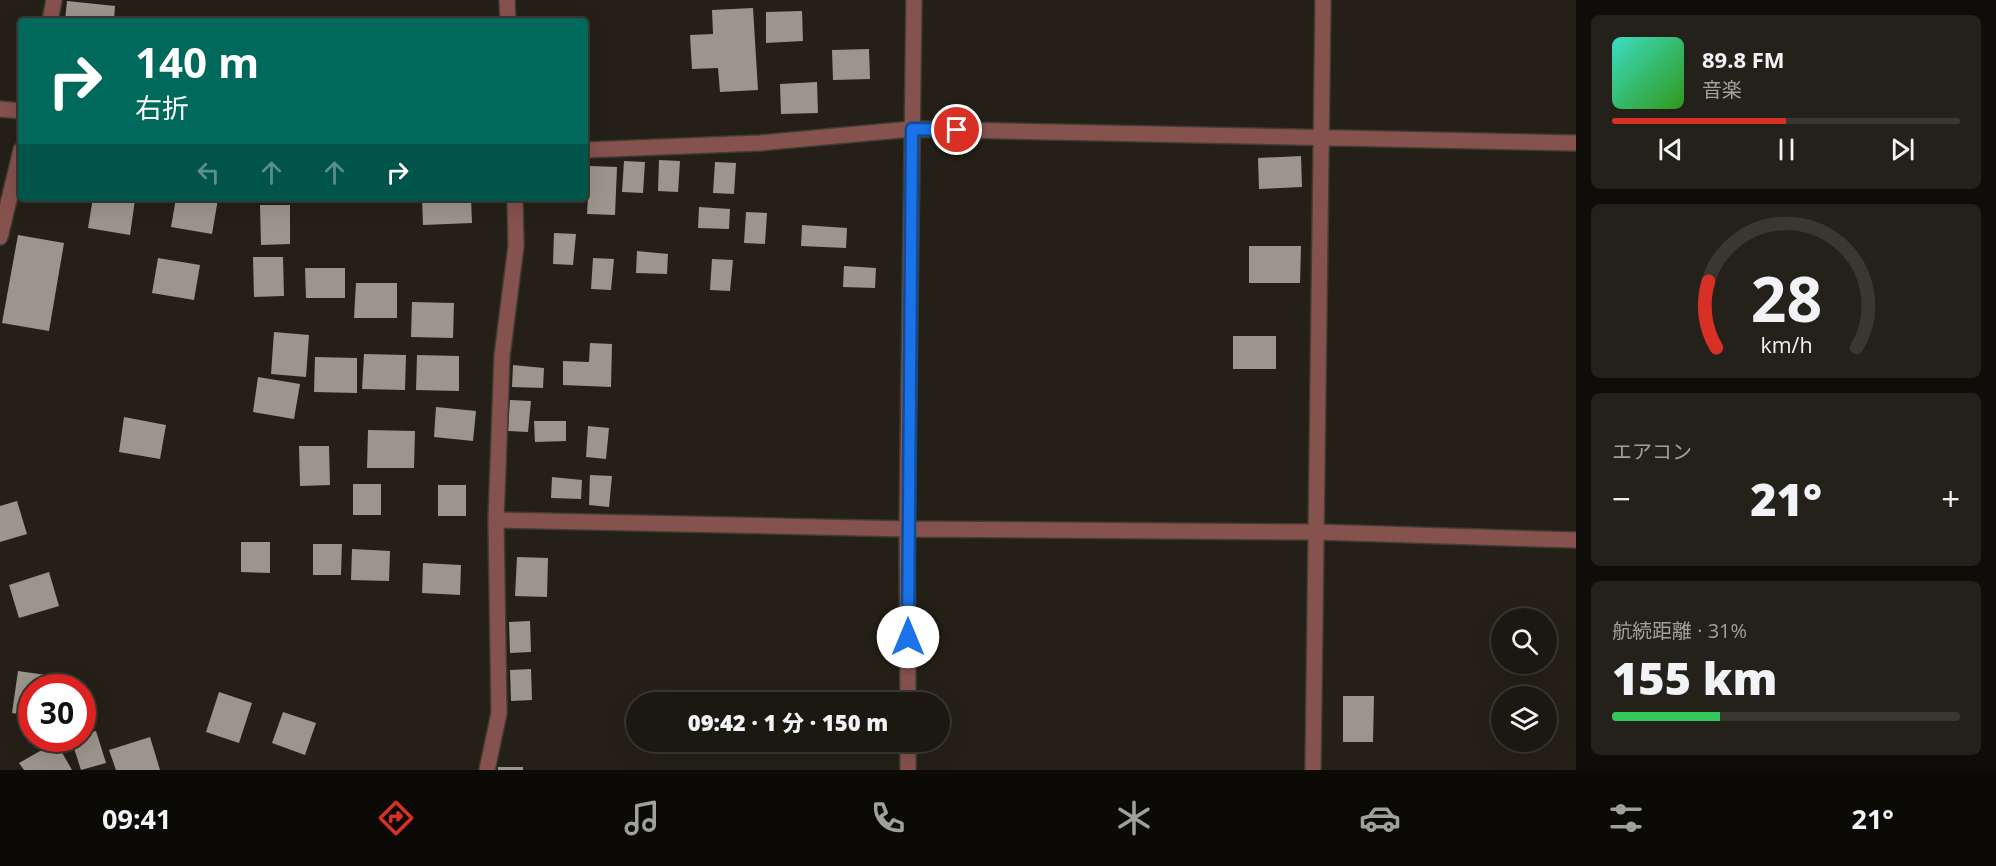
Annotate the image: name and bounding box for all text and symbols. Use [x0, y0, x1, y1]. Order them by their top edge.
text: 140 m [135, 33, 259, 90]
icon: right [36, 42, 114, 120]
text: 89.8 FM [1702, 44, 1785, 74]
text: 音楽 [1702, 76, 1742, 103]
text: 右折 [135, 89, 189, 126]
pin [931, 104, 982, 155]
icon: arrive [940, 113, 973, 146]
icon: previous [1654, 133, 1687, 166]
icon: pause [1770, 133, 1803, 166]
icon: next [1886, 133, 1919, 166]
icon: left [192, 156, 225, 189]
icon: ahead [255, 156, 288, 189]
icon: ahead [318, 156, 351, 189]
icon: right [381, 156, 414, 189]
text: 28 [1750, 255, 1822, 340]
text: km/h [1760, 330, 1812, 359]
text: エアコン [1612, 438, 1692, 465]
text: 21° [1750, 468, 1822, 529]
text: − [1612, 476, 1631, 521]
text: + [1941, 476, 1960, 521]
position arrow [876, 605, 940, 669]
map controls [1491, 608, 1557, 752]
button: search [1491, 608, 1557, 674]
text: 航続距離 · 31% [1612, 617, 1747, 644]
text: 155 km [1612, 647, 1777, 708]
speed limit sign: 30 [18, 674, 96, 752]
button: layers [1491, 686, 1557, 752]
text: 09:42 · 1 分 · 150 m [688, 707, 888, 737]
icon: directions [375, 797, 417, 839]
icon: music [621, 797, 663, 839]
icon: phone [867, 797, 909, 839]
icon: climate [1113, 797, 1155, 839]
icon: car [1359, 797, 1401, 839]
icon: filters [1605, 797, 1647, 839]
text: 09:41 [102, 800, 171, 837]
text: 21° [1851, 800, 1894, 837]

